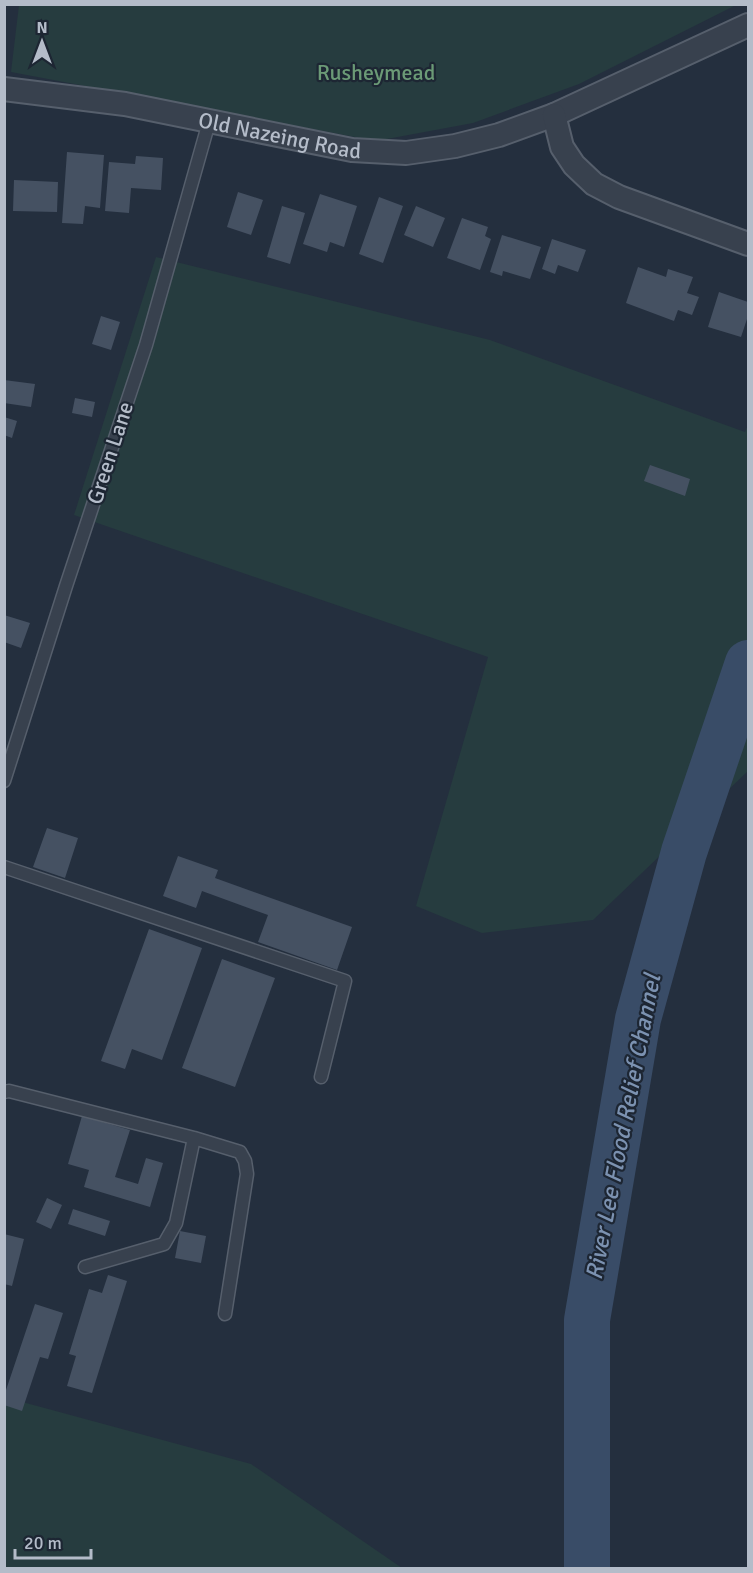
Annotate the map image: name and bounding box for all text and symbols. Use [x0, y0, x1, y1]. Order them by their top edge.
north arrow [12, 12, 72, 72]
text: N [36, 18, 48, 38]
park label: Rusheymead [317, 59, 435, 86]
street label: Old Nazeing Road [196, 106, 362, 164]
street label: Green Lane [81, 398, 139, 508]
water label: River Lee Flood Relief Channel [579, 970, 668, 1282]
scale bar [15, 1522, 92, 1560]
text: 20 m [24, 1532, 62, 1554]

